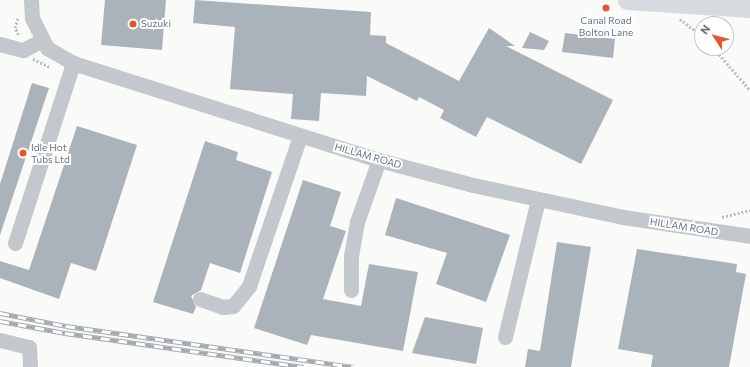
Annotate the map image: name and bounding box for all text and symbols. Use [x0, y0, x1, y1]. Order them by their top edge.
marker: Canal Road Bolton Lane [601, 3, 611, 13]
place label: Canal Road Bolton Lane [579, 14, 633, 38]
north arrow [694, 16, 734, 56]
place label: Suzuki [141, 18, 171, 30]
marker: Suzuki [128, 19, 138, 29]
text: N [697, 22, 712, 36]
place label: Idle Hot Tubs Ltd [31, 141, 70, 164]
street label: HILLAM ROAD [333, 141, 403, 171]
marker: Idle Hot Tubs Ltd [18, 148, 28, 158]
street label: HILLAM ROAD [649, 216, 719, 238]

